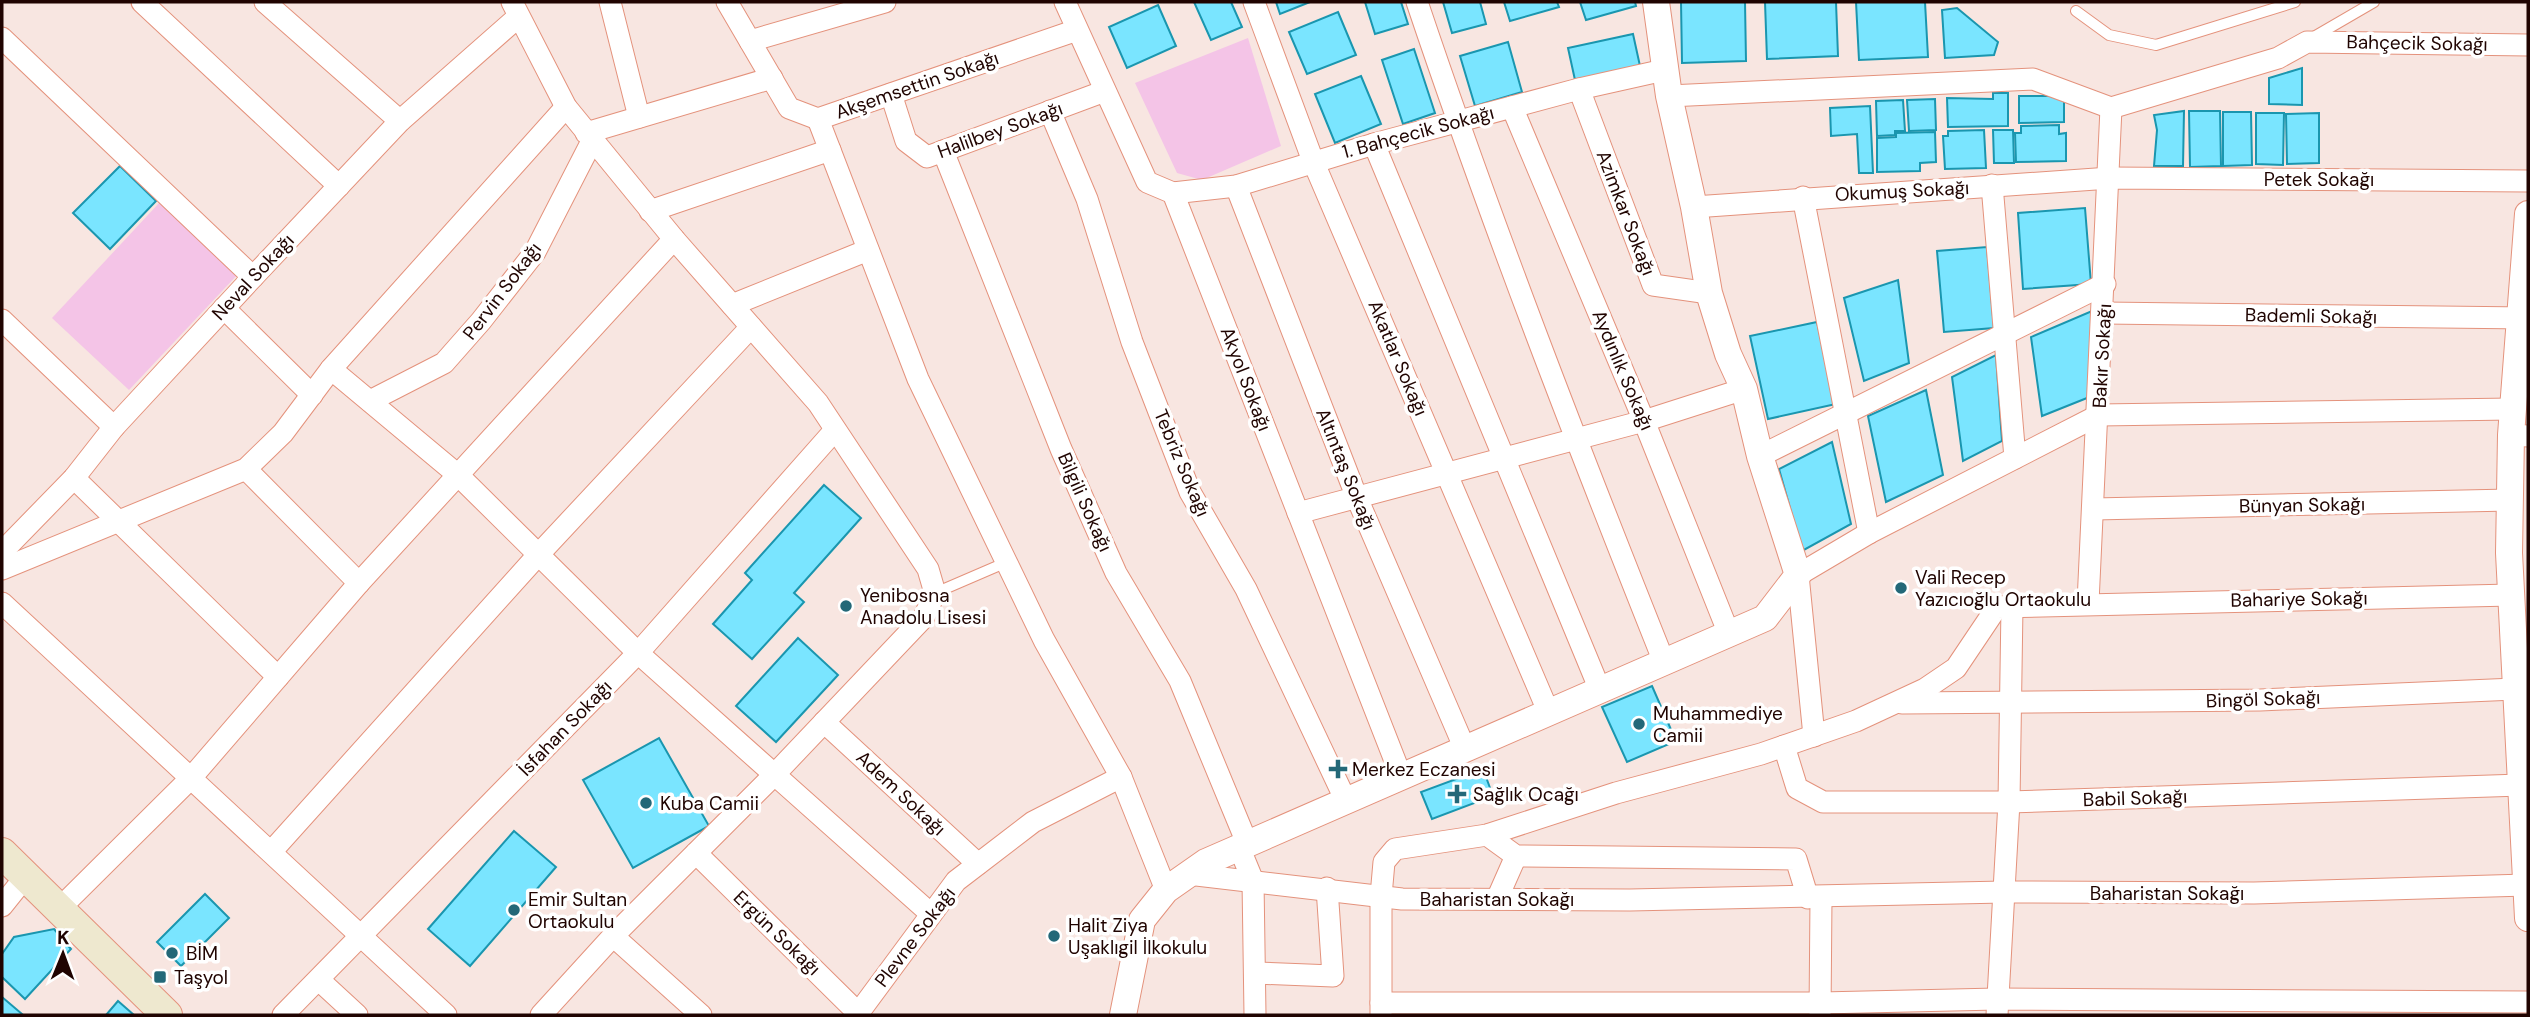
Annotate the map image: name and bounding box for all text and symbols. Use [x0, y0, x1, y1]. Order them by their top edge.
street label: Bahçecik Sokağı [2346, 29, 2488, 57]
street label: Akşemsettin Sokağı [832, 45, 1002, 125]
street label: Halilbey Sokağı [934, 96, 1066, 164]
street label: 1. Bahçecik Sokağı [1339, 100, 1497, 164]
street label: Azimkar Sokağı [1591, 147, 1661, 279]
street label: Petek Sokağı [2264, 167, 2374, 192]
street label: Okumuş Sokağı [1834, 175, 1970, 207]
street label: Neval Sokağı [206, 228, 300, 326]
street label: Pervin Sokağı [457, 237, 547, 345]
street label: Akatlar Sokağı [1362, 296, 1434, 420]
street label: Bademli Sokağı [2245, 302, 2377, 330]
street label: Bakır Sokağı [2087, 303, 2117, 409]
street label: Aydınlık Sokağı [1586, 306, 1660, 434]
street label: Akyol Sokağı [1215, 323, 1277, 435]
street label: Altıntaş Sokağı [1310, 405, 1382, 533]
street label: Tebriz Sokağı [1148, 406, 1216, 520]
street label: Bilgili Sokağı [1052, 448, 1118, 556]
street label: Bünyan Sokağı [2239, 491, 2365, 519]
place label: Vali Recep Yazıcıoğlu Ortaokulu [1915, 565, 2091, 612]
marker: Vali Recep Yazıcıoğlu Ortaokulu [1893, 580, 1909, 596]
place label: Yenibosna Anadolu Lisesi [860, 583, 986, 630]
street label: Bahariye Sokağı [2230, 585, 2368, 613]
marker: Yenibosna Anadolu Lisesi [838, 598, 854, 614]
street label: İsfahan Sokağı [513, 675, 617, 781]
street label: Bingöl Sokağı [2205, 685, 2321, 713]
place label: Muhammediye Camii [1653, 701, 1783, 748]
marker: Muhammediye Camii [1631, 716, 1647, 732]
street label: Adem Sokağı [851, 745, 951, 841]
place label: Merkez Eczanesi [1352, 757, 1496, 782]
marker: Merkez Eczanesi [1330, 761, 1346, 777]
place label: Sağlık Ocağı [1473, 782, 1579, 807]
marker: Sağlık Ocağı [1447, 784, 1467, 804]
street label: Babil Sokağı [2082, 784, 2188, 812]
place label: Kuba Camii [660, 791, 759, 816]
marker: Kuba Camii [638, 795, 654, 811]
street label: Baharistan Sokağı [2090, 881, 2244, 906]
street label: Plevne Sokağı [869, 882, 961, 992]
street label: Ergün Sokağı [728, 885, 826, 981]
place label: Emir Sultan Ortaokulu [528, 887, 627, 934]
street label: Baharistan Sokağı [1420, 887, 1574, 912]
marker: Emir Sultan Ortaokulu [506, 902, 522, 918]
place label: Halit Ziya Uşaklıgil İlkokulu [1068, 913, 1207, 960]
north arrow [28, 919, 98, 989]
text: K [57, 925, 70, 950]
marker: Halit Ziya Uşaklıgil İlkokulu [1046, 928, 1062, 944]
place label: BİM [186, 941, 218, 966]
marker: BİM [164, 945, 180, 961]
place label: Taşyol [174, 965, 228, 990]
marker: Taşyol [152, 969, 168, 985]

